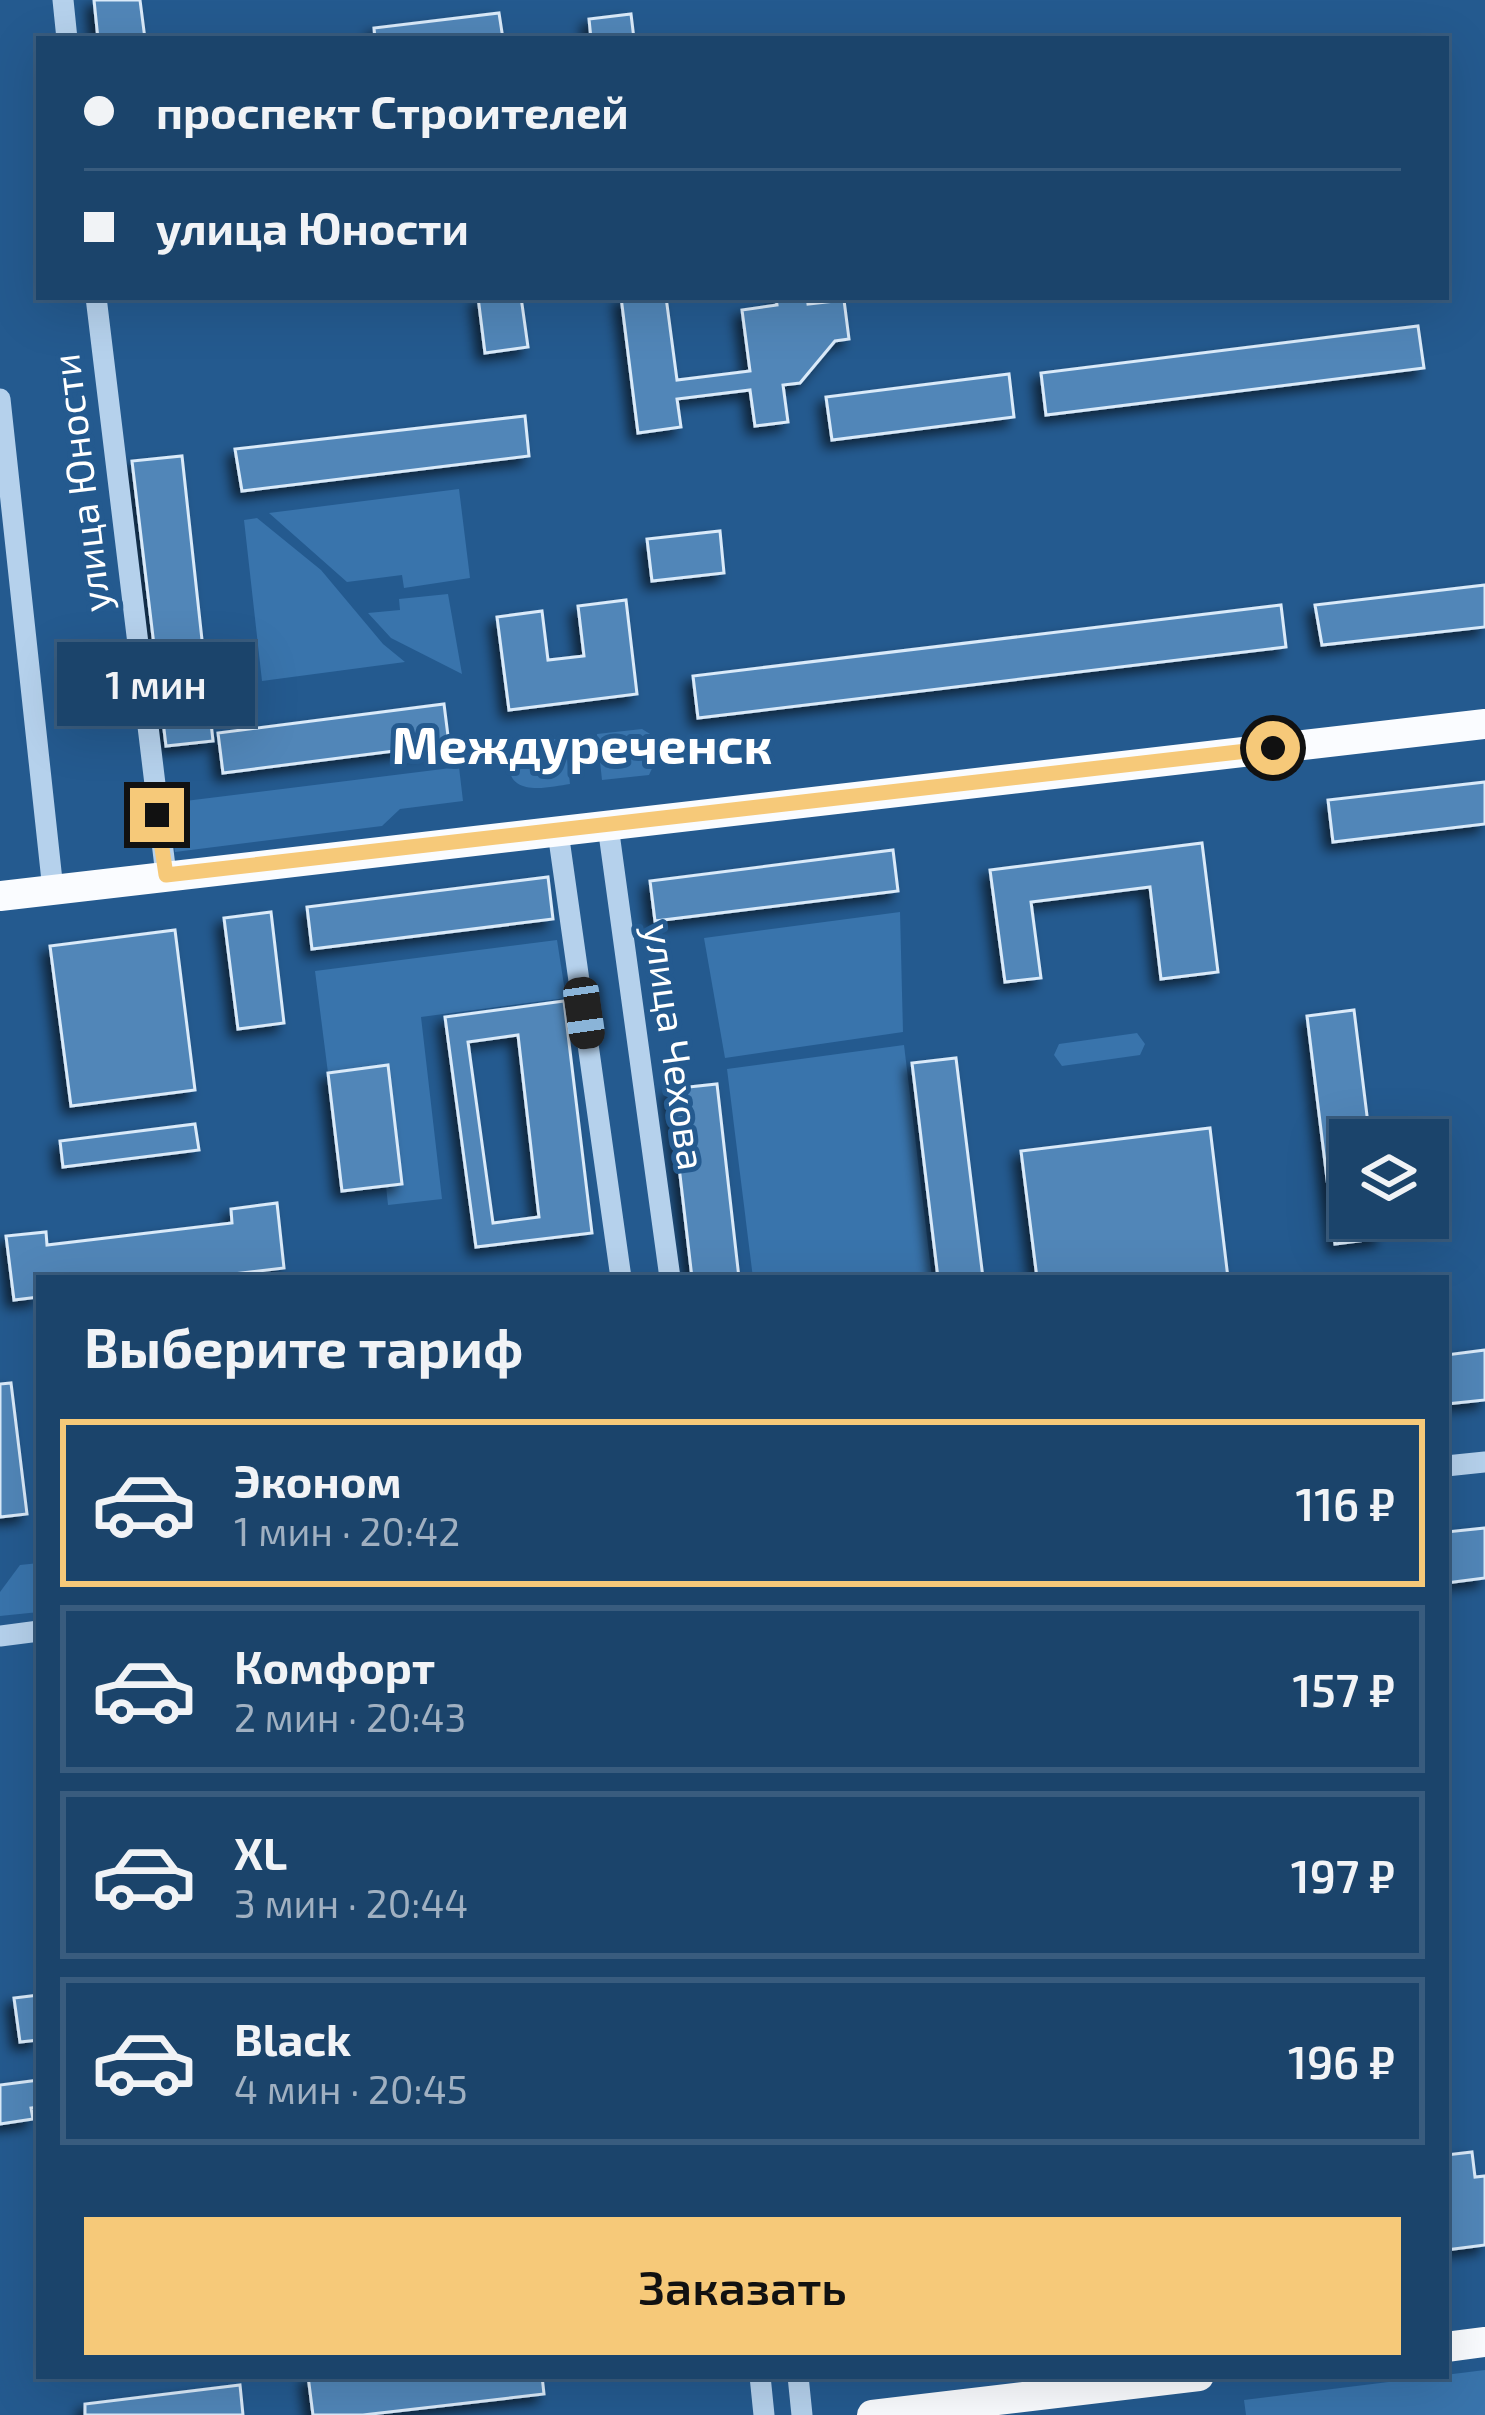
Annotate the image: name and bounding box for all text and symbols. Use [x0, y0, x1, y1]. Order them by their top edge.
text: проспект Строителей [156, 84, 629, 138]
text: улица Юности [156, 200, 469, 254]
street label: улица Юности [40, 351, 120, 615]
callout: 1 мин [58, 641, 256, 725]
text: 1 мин [105, 660, 207, 707]
district label: Междуреченск [392, 713, 772, 775]
route start [1246, 721, 1300, 775]
route end [130, 788, 184, 842]
street label: улица Чехова [635, 921, 717, 1173]
car [561, 975, 607, 1051]
map controls [1329, 1119, 1449, 1239]
button: layers [1329, 1119, 1449, 1239]
text: Выберите тариф [84, 1314, 523, 1379]
icon: car [90, 1449, 198, 1557]
text: Эконом [234, 1453, 402, 1507]
text: 116 ₽ [1296, 1476, 1395, 1530]
text: 1 мин · 20:42 [234, 1507, 460, 1554]
icon: car [90, 1635, 198, 1743]
text: Комфорт [234, 1639, 435, 1693]
text: 157 ₽ [1293, 1662, 1395, 1716]
text: 2 мин · 20:43 [234, 1693, 466, 1740]
icon: car [90, 1821, 198, 1929]
text: XL [234, 1825, 287, 1879]
text: 197 ₽ [1291, 1848, 1395, 1902]
text: 3 мин · 20:44 [234, 1879, 468, 1926]
icon: car [90, 2007, 198, 2115]
text: Black [234, 2011, 351, 2065]
text: 196 ₽ [1288, 2034, 1395, 2088]
text: 4 мин · 20:45 [234, 2065, 468, 2112]
button: Заказать [84, 2217, 1401, 2355]

